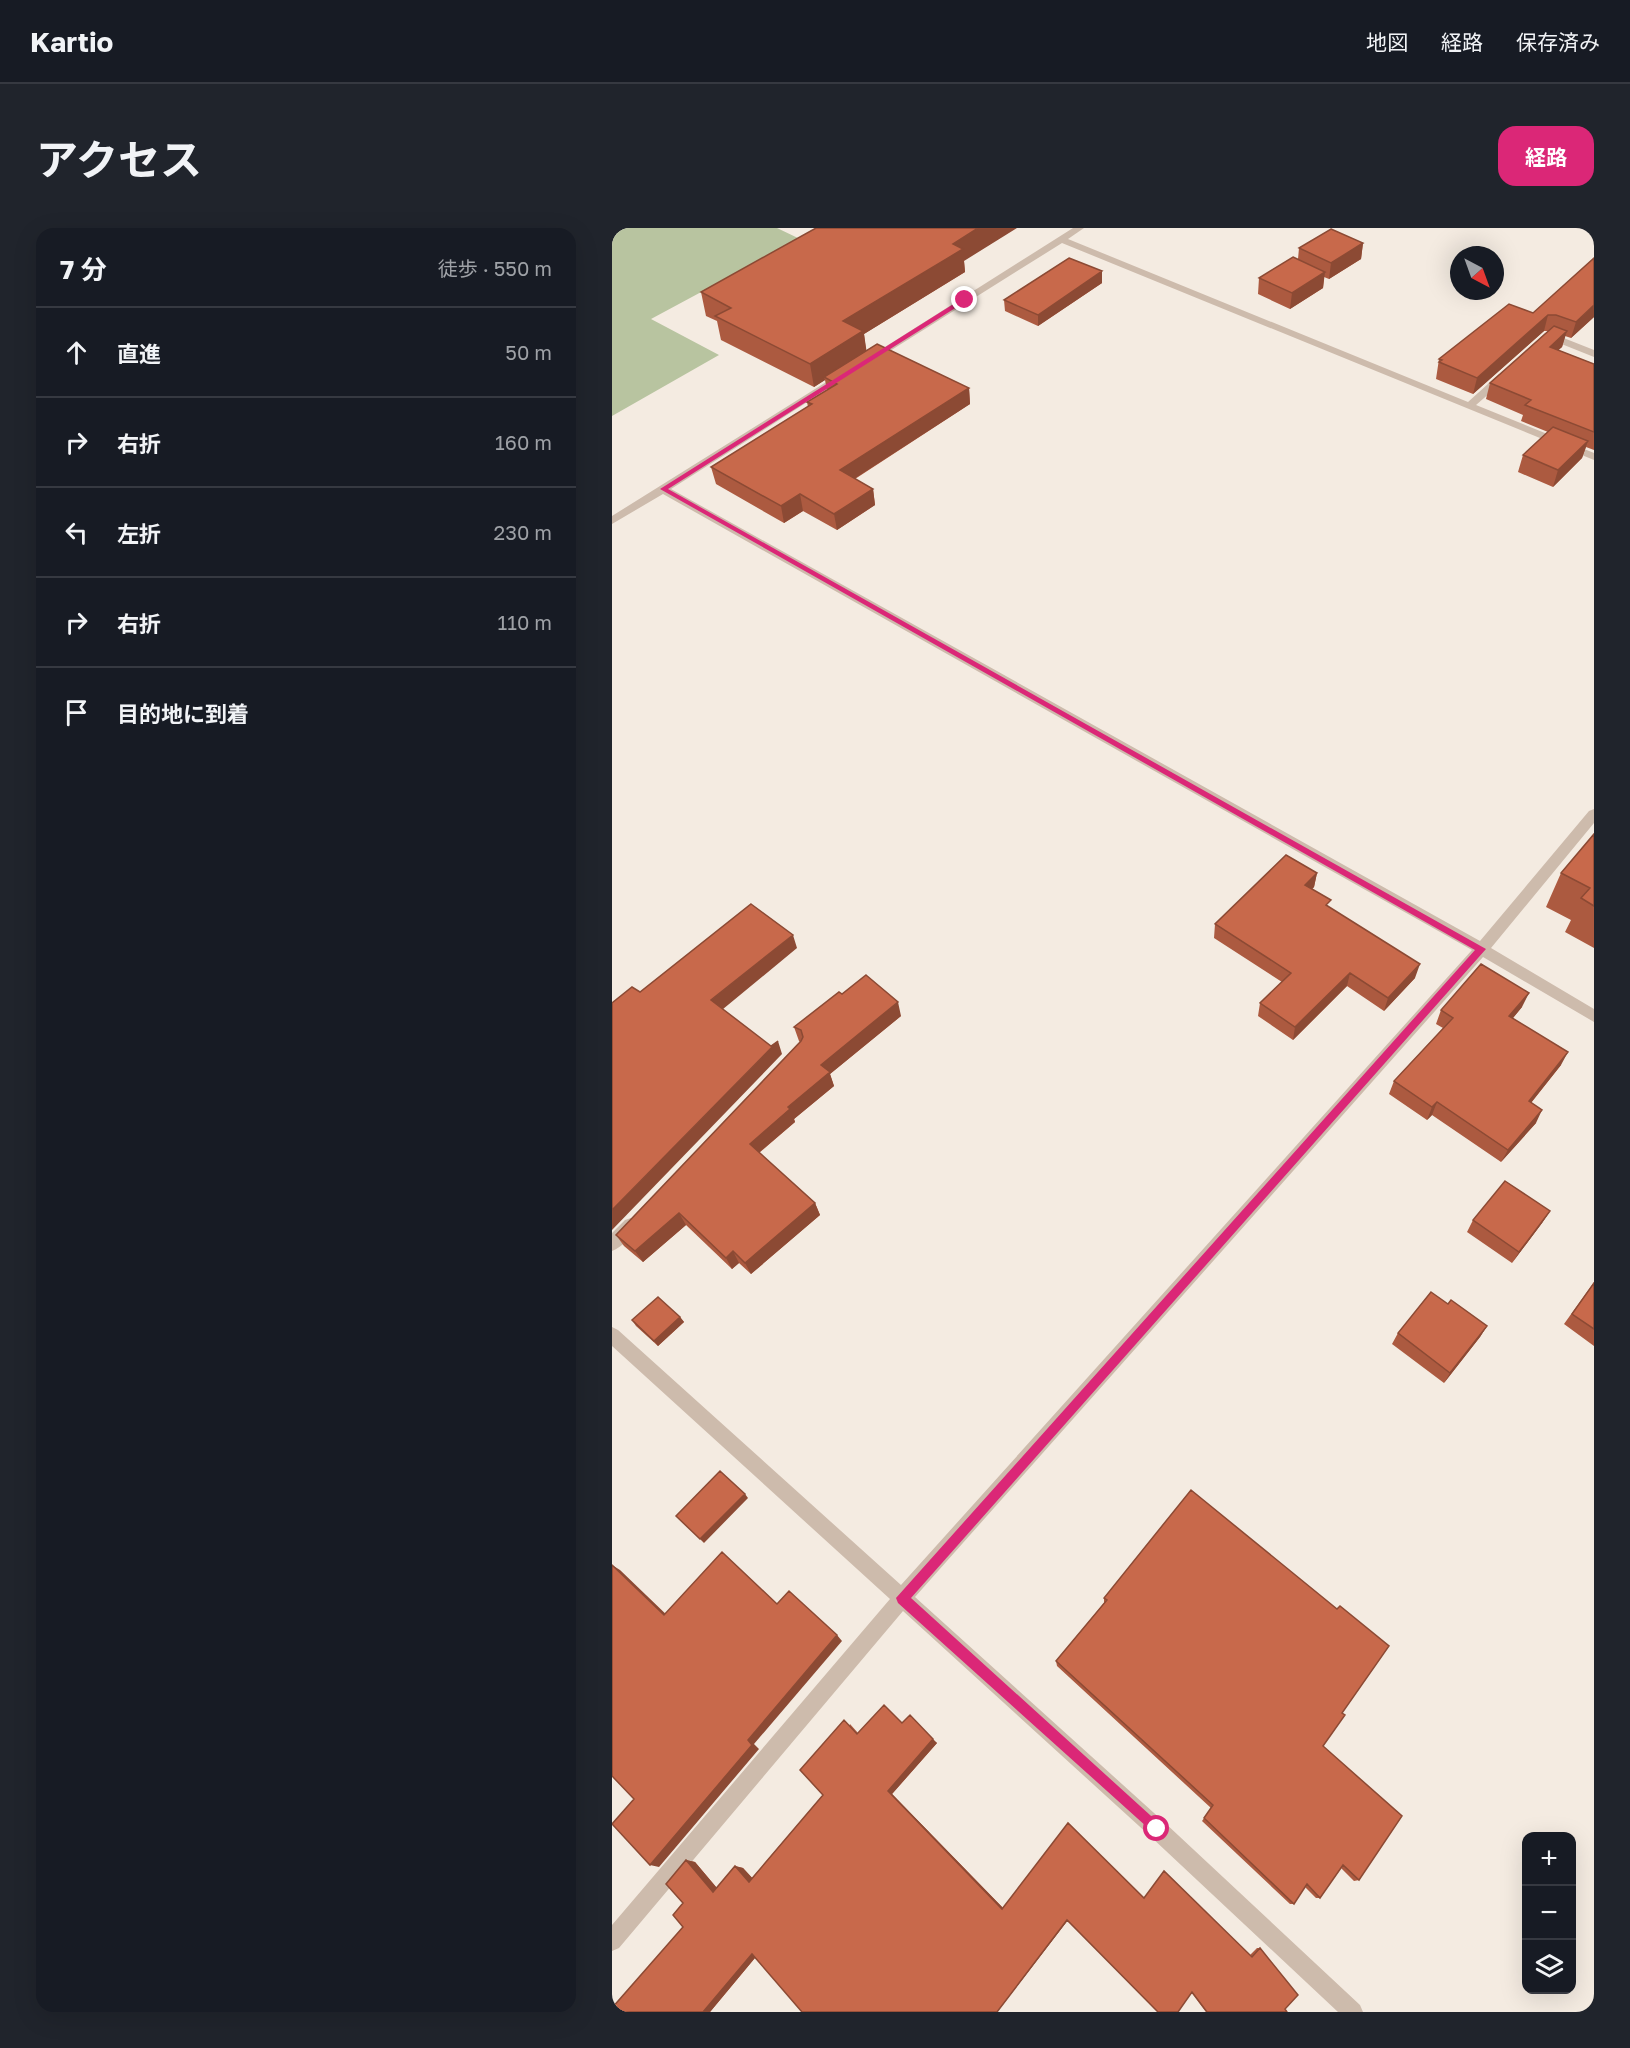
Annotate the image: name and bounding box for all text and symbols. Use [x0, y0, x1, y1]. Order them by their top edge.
text: Kartio [30, 25, 113, 58]
text: 地図 [1366, 29, 1408, 55]
text: 経路 [1441, 29, 1483, 55]
text: 保存済み [1516, 29, 1600, 55]
button: 経路 [1498, 126, 1594, 186]
text: アクセス [36, 134, 202, 184]
north arrow [1450, 246, 1504, 300]
text: 7 分 [60, 254, 107, 285]
text: 徒歩 · 550 m [438, 256, 552, 280]
route end [951, 286, 977, 312]
icon: ahead [60, 336, 93, 369]
text: 直進 [117, 340, 161, 367]
text: 50 m [505, 340, 552, 364]
icon: right [60, 426, 93, 459]
text: 右折 [117, 430, 161, 457]
text: 160 m [495, 430, 552, 454]
icon: left [60, 516, 93, 549]
text: 左折 [117, 520, 161, 547]
text: 230 m [494, 520, 552, 544]
icon: right [60, 606, 93, 639]
text: 右折 [117, 610, 161, 637]
text: 110 m [498, 610, 552, 634]
icon: arrive [60, 696, 93, 729]
text: 目的地に到着 [117, 700, 249, 727]
route start [1143, 1815, 1169, 1841]
map controls [1522, 1832, 1576, 1994]
button: + [1522, 1832, 1576, 1886]
button: − [1522, 1886, 1576, 1940]
button: layers [1522, 1940, 1576, 1994]

